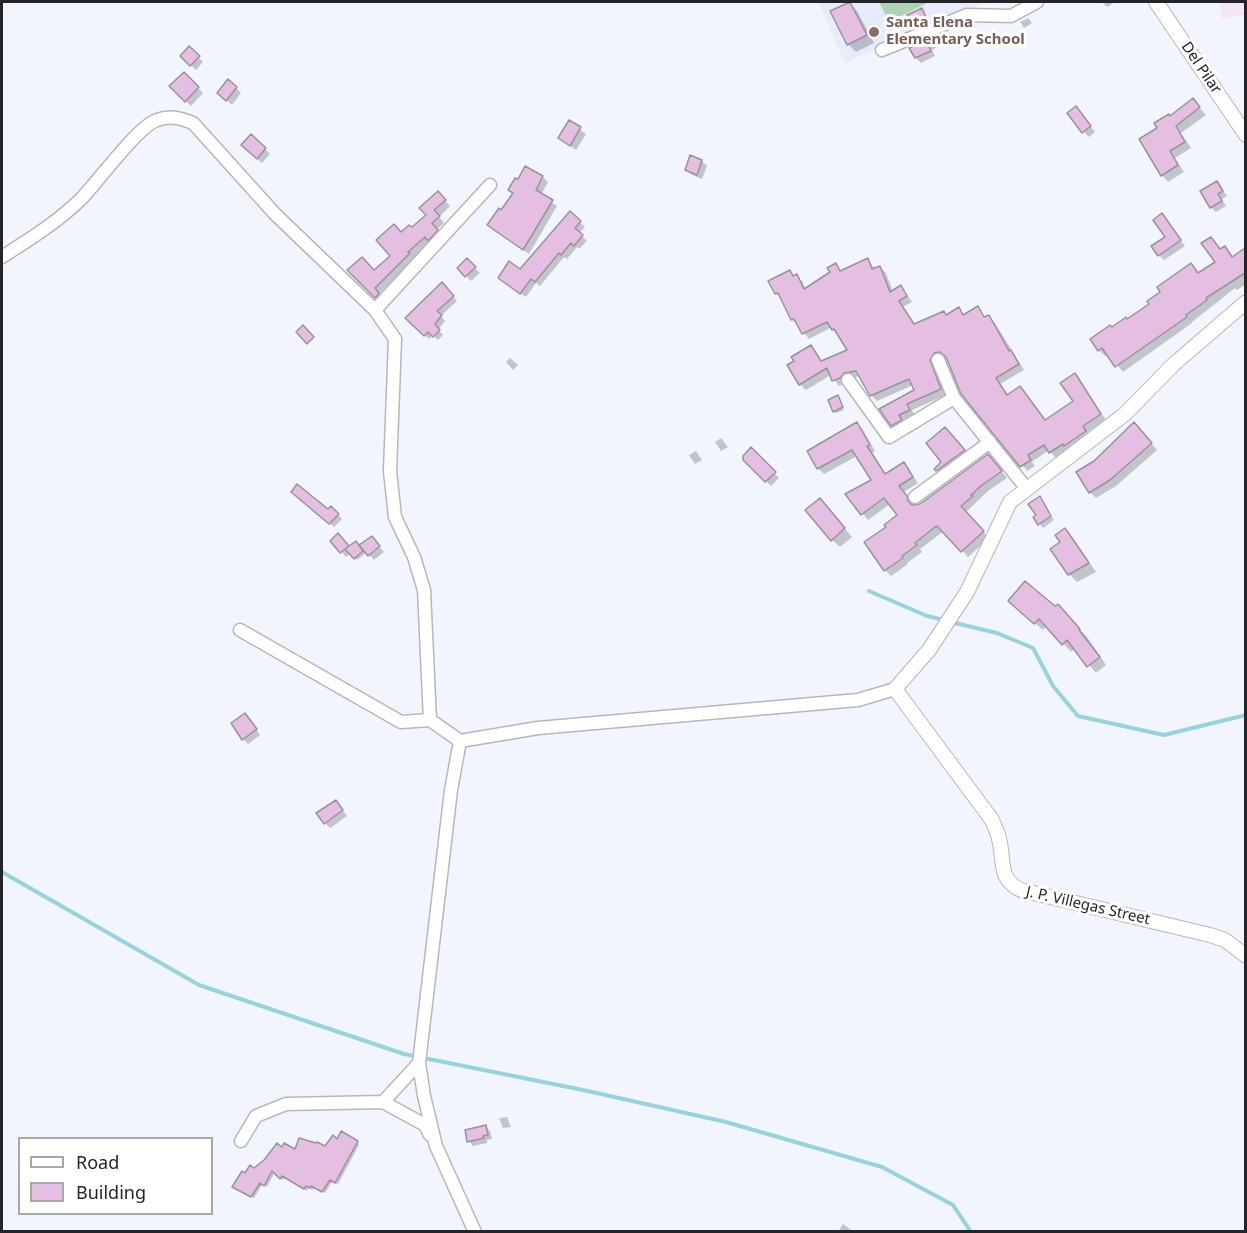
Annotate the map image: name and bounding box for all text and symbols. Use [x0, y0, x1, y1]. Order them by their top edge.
place label: Santa Elena Elementary School [886, 14, 1025, 49]
marker: Santa Elena Elementary School [867, 25, 881, 39]
street label: Del Pilar [1177, 39, 1225, 97]
street label: J. P. Villegas Street [1024, 883, 1152, 929]
legend [18, 1137, 213, 1215]
text: Road [76, 1150, 119, 1174]
text: Building [76, 1180, 146, 1204]

